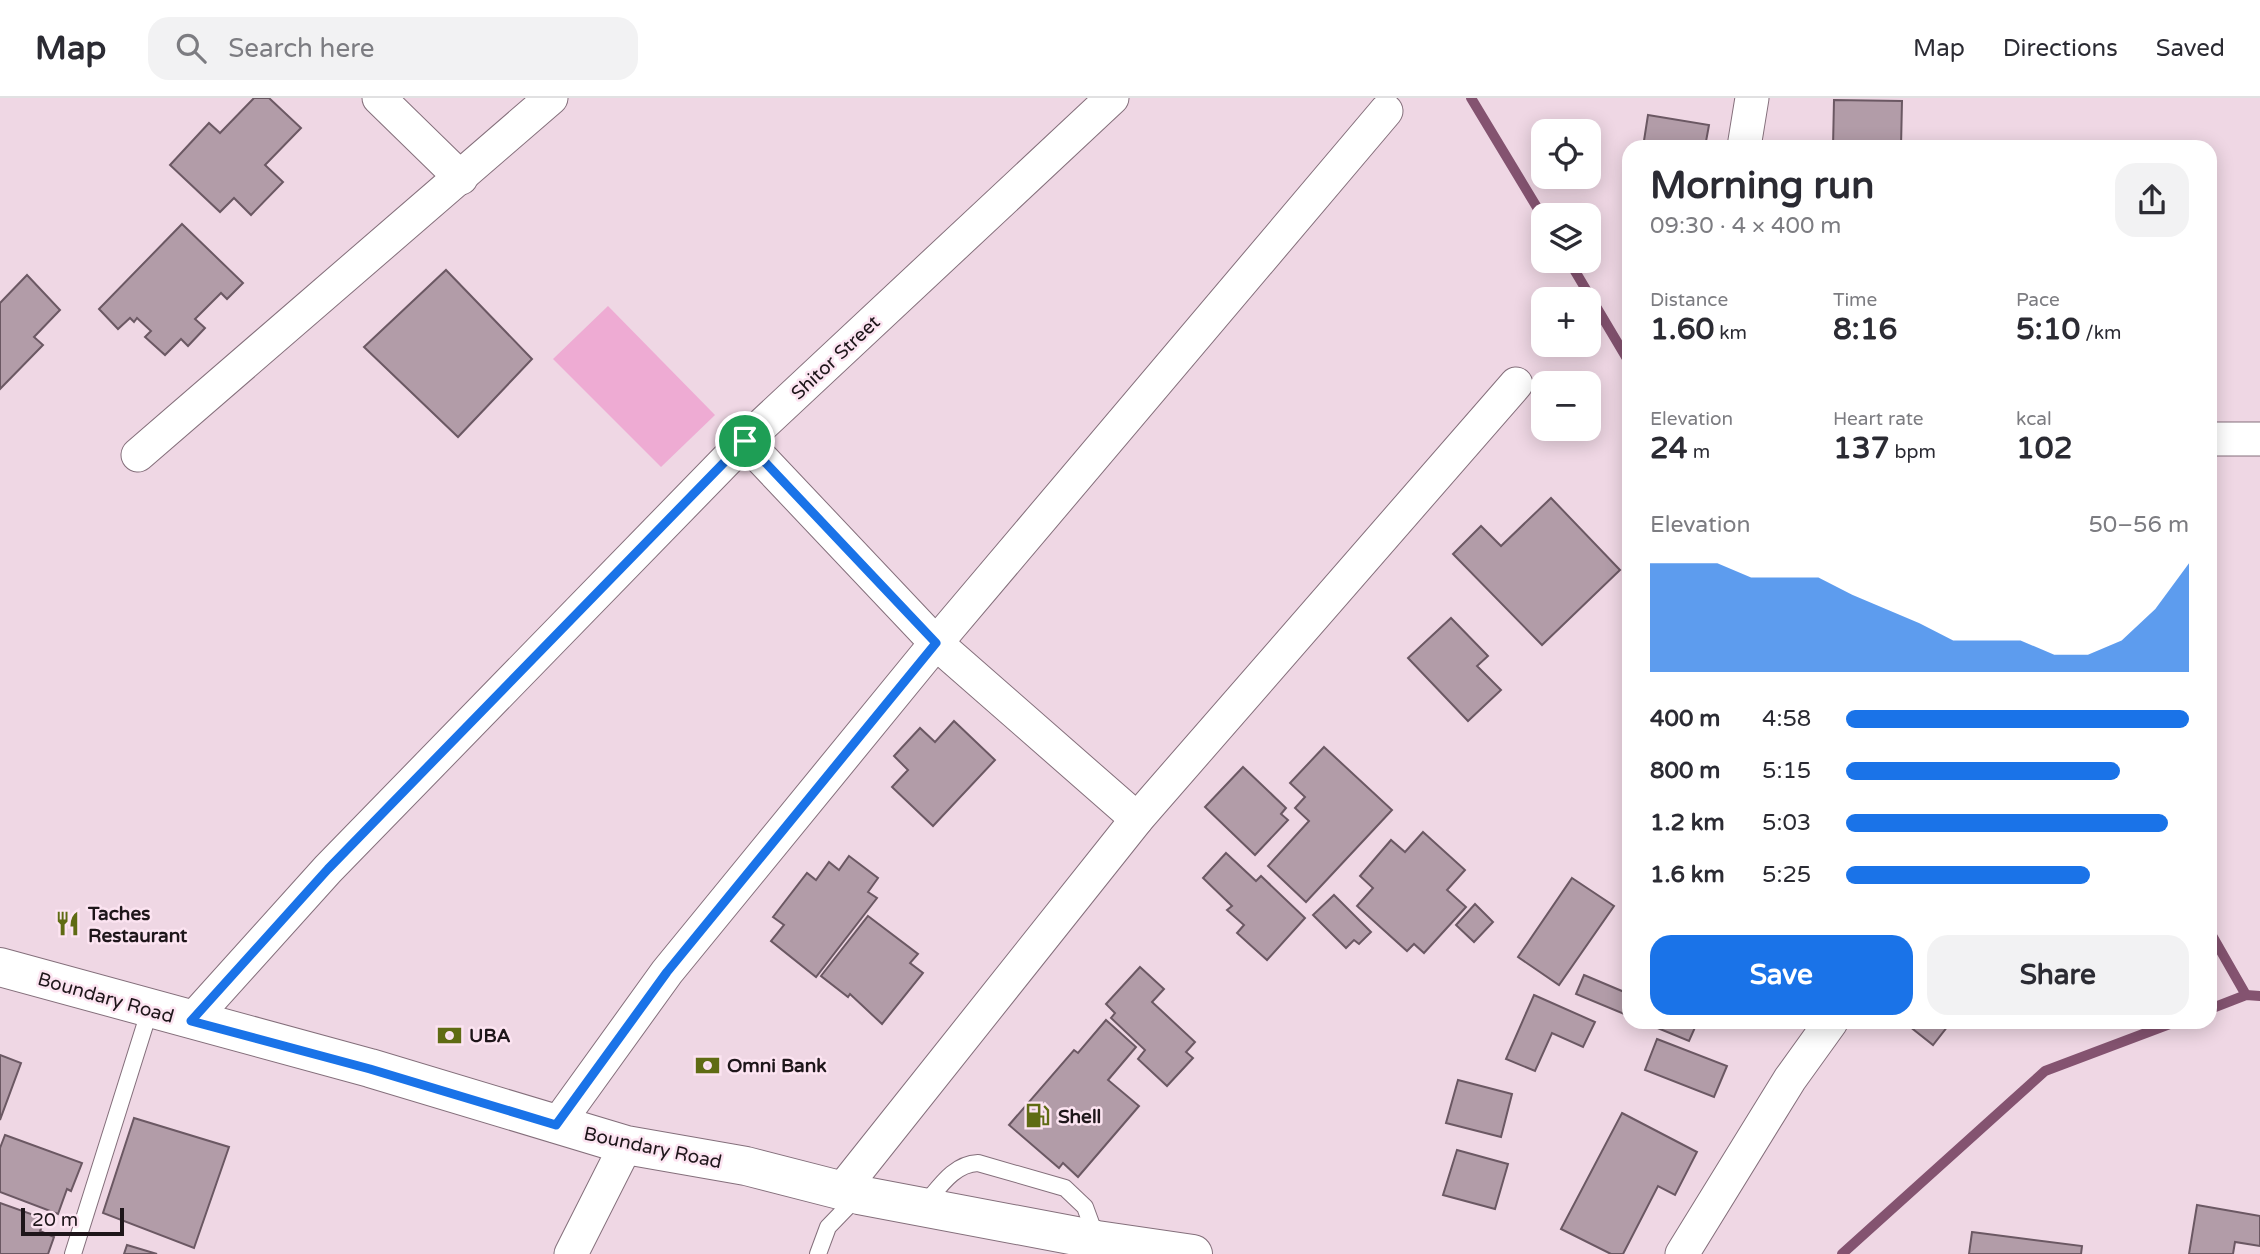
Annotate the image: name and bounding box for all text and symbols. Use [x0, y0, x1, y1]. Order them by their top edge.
search box [148, 17, 638, 80]
text: Map [35, 29, 106, 68]
icon: search [172, 29, 210, 67]
text: Search here [228, 33, 374, 64]
text: Map [1913, 34, 1965, 63]
text: Directions [2003, 34, 2118, 63]
text: Saved [2156, 34, 2225, 63]
map controls [1531, 119, 1601, 441]
button: locate [1531, 119, 1601, 189]
text: Morning run [1650, 163, 1874, 209]
button: share [2115, 163, 2189, 237]
button: layers [1531, 203, 1601, 273]
text: 09:30 · 4 × 400 m [1650, 212, 1841, 240]
button: + [1531, 287, 1601, 357]
text: Distance [1650, 289, 1728, 311]
text: Time [1833, 289, 1877, 311]
text: Pace [2016, 289, 2060, 311]
street label: Shitor Street [787, 311, 885, 404]
text: 1.60 [1650, 311, 1714, 348]
text: 8:16 [1833, 311, 1897, 348]
text: 5:10 [2016, 311, 2080, 348]
text: km [1714, 322, 1747, 344]
text: /km [2080, 322, 2121, 344]
button: − [1531, 371, 1601, 441]
text: Elevation [1650, 408, 1733, 430]
text: Heart rate [1833, 408, 1924, 430]
text: kcal [2016, 408, 2052, 430]
pin [715, 411, 775, 471]
icon: arrive [726, 422, 764, 460]
text: 24 [1650, 430, 1688, 467]
text: 137 [1833, 430, 1890, 467]
text: 102 [2016, 430, 2073, 467]
text: m [1688, 441, 1710, 463]
text: bpm [1890, 441, 1936, 463]
text: Elevation [1650, 511, 1751, 539]
text: 50–56 m [2088, 511, 2189, 539]
text: 400 m [1650, 705, 1720, 733]
text: 4:58 [1762, 705, 1811, 733]
text: 800 m [1650, 757, 1720, 785]
text: 5:15 [1762, 757, 1811, 785]
text: 1.2 km [1650, 809, 1725, 837]
text: 5:03 [1762, 809, 1811, 837]
text: 1.6 km [1650, 861, 1725, 889]
text: 5:25 [1762, 861, 1811, 889]
place label: Taches Restaurant [87, 903, 188, 947]
restaurant icon: Taches Restaurant [54, 910, 82, 938]
button: Save [1650, 935, 1913, 1015]
button: Share [1927, 935, 2189, 1015]
street label: Boundary Road [35, 968, 176, 1028]
bank icon: UBA [435, 1021, 463, 1049]
place label: UBA [469, 1025, 511, 1047]
bank icon: Omni Bank [693, 1051, 721, 1079]
place label: Omni Bank [727, 1055, 827, 1077]
fuel station icon: Shell [1024, 1102, 1052, 1130]
place label: Shell [1058, 1106, 1101, 1128]
street label: Boundary Road [582, 1123, 724, 1173]
scale bar [21, 1205, 124, 1237]
text: 20 m [32, 1209, 78, 1231]

